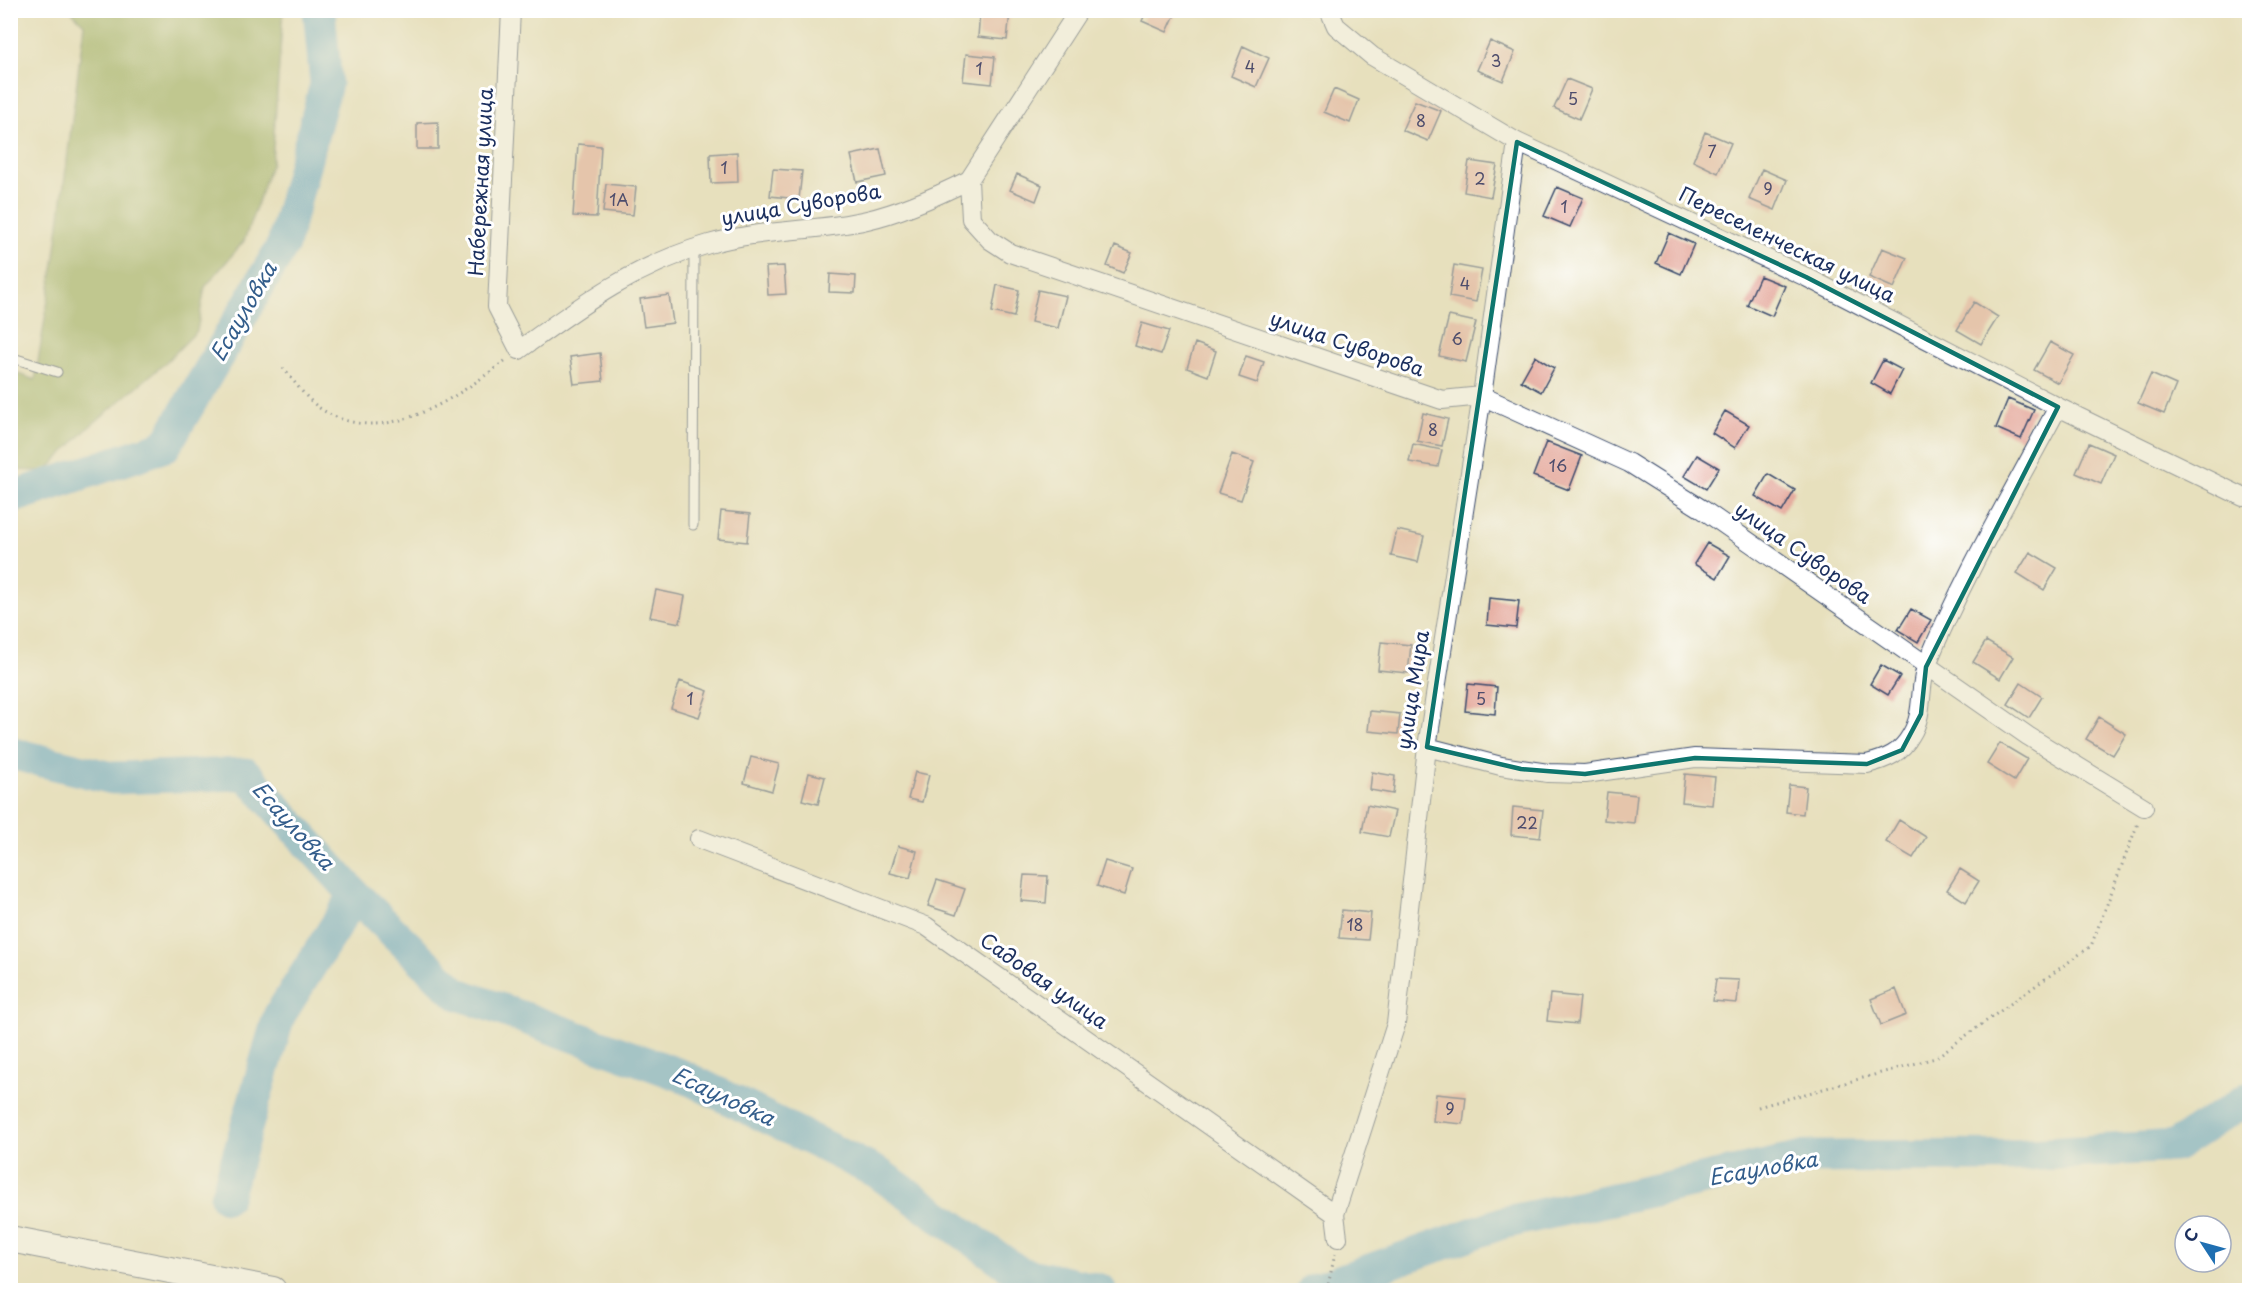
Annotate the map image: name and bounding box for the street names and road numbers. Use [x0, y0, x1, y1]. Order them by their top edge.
street label: Набережная улица [460, 87, 500, 277]
street label: улица Суворова [719, 175, 883, 233]
street label: Переселенческая улица [1674, 179, 1901, 310]
street label: улица Суворова [1266, 303, 1429, 384]
street label: улица Суворова [1729, 494, 1879, 611]
street label: улица Мира [1388, 628, 1436, 752]
street label: Садовая улица [974, 925, 1115, 1036]

